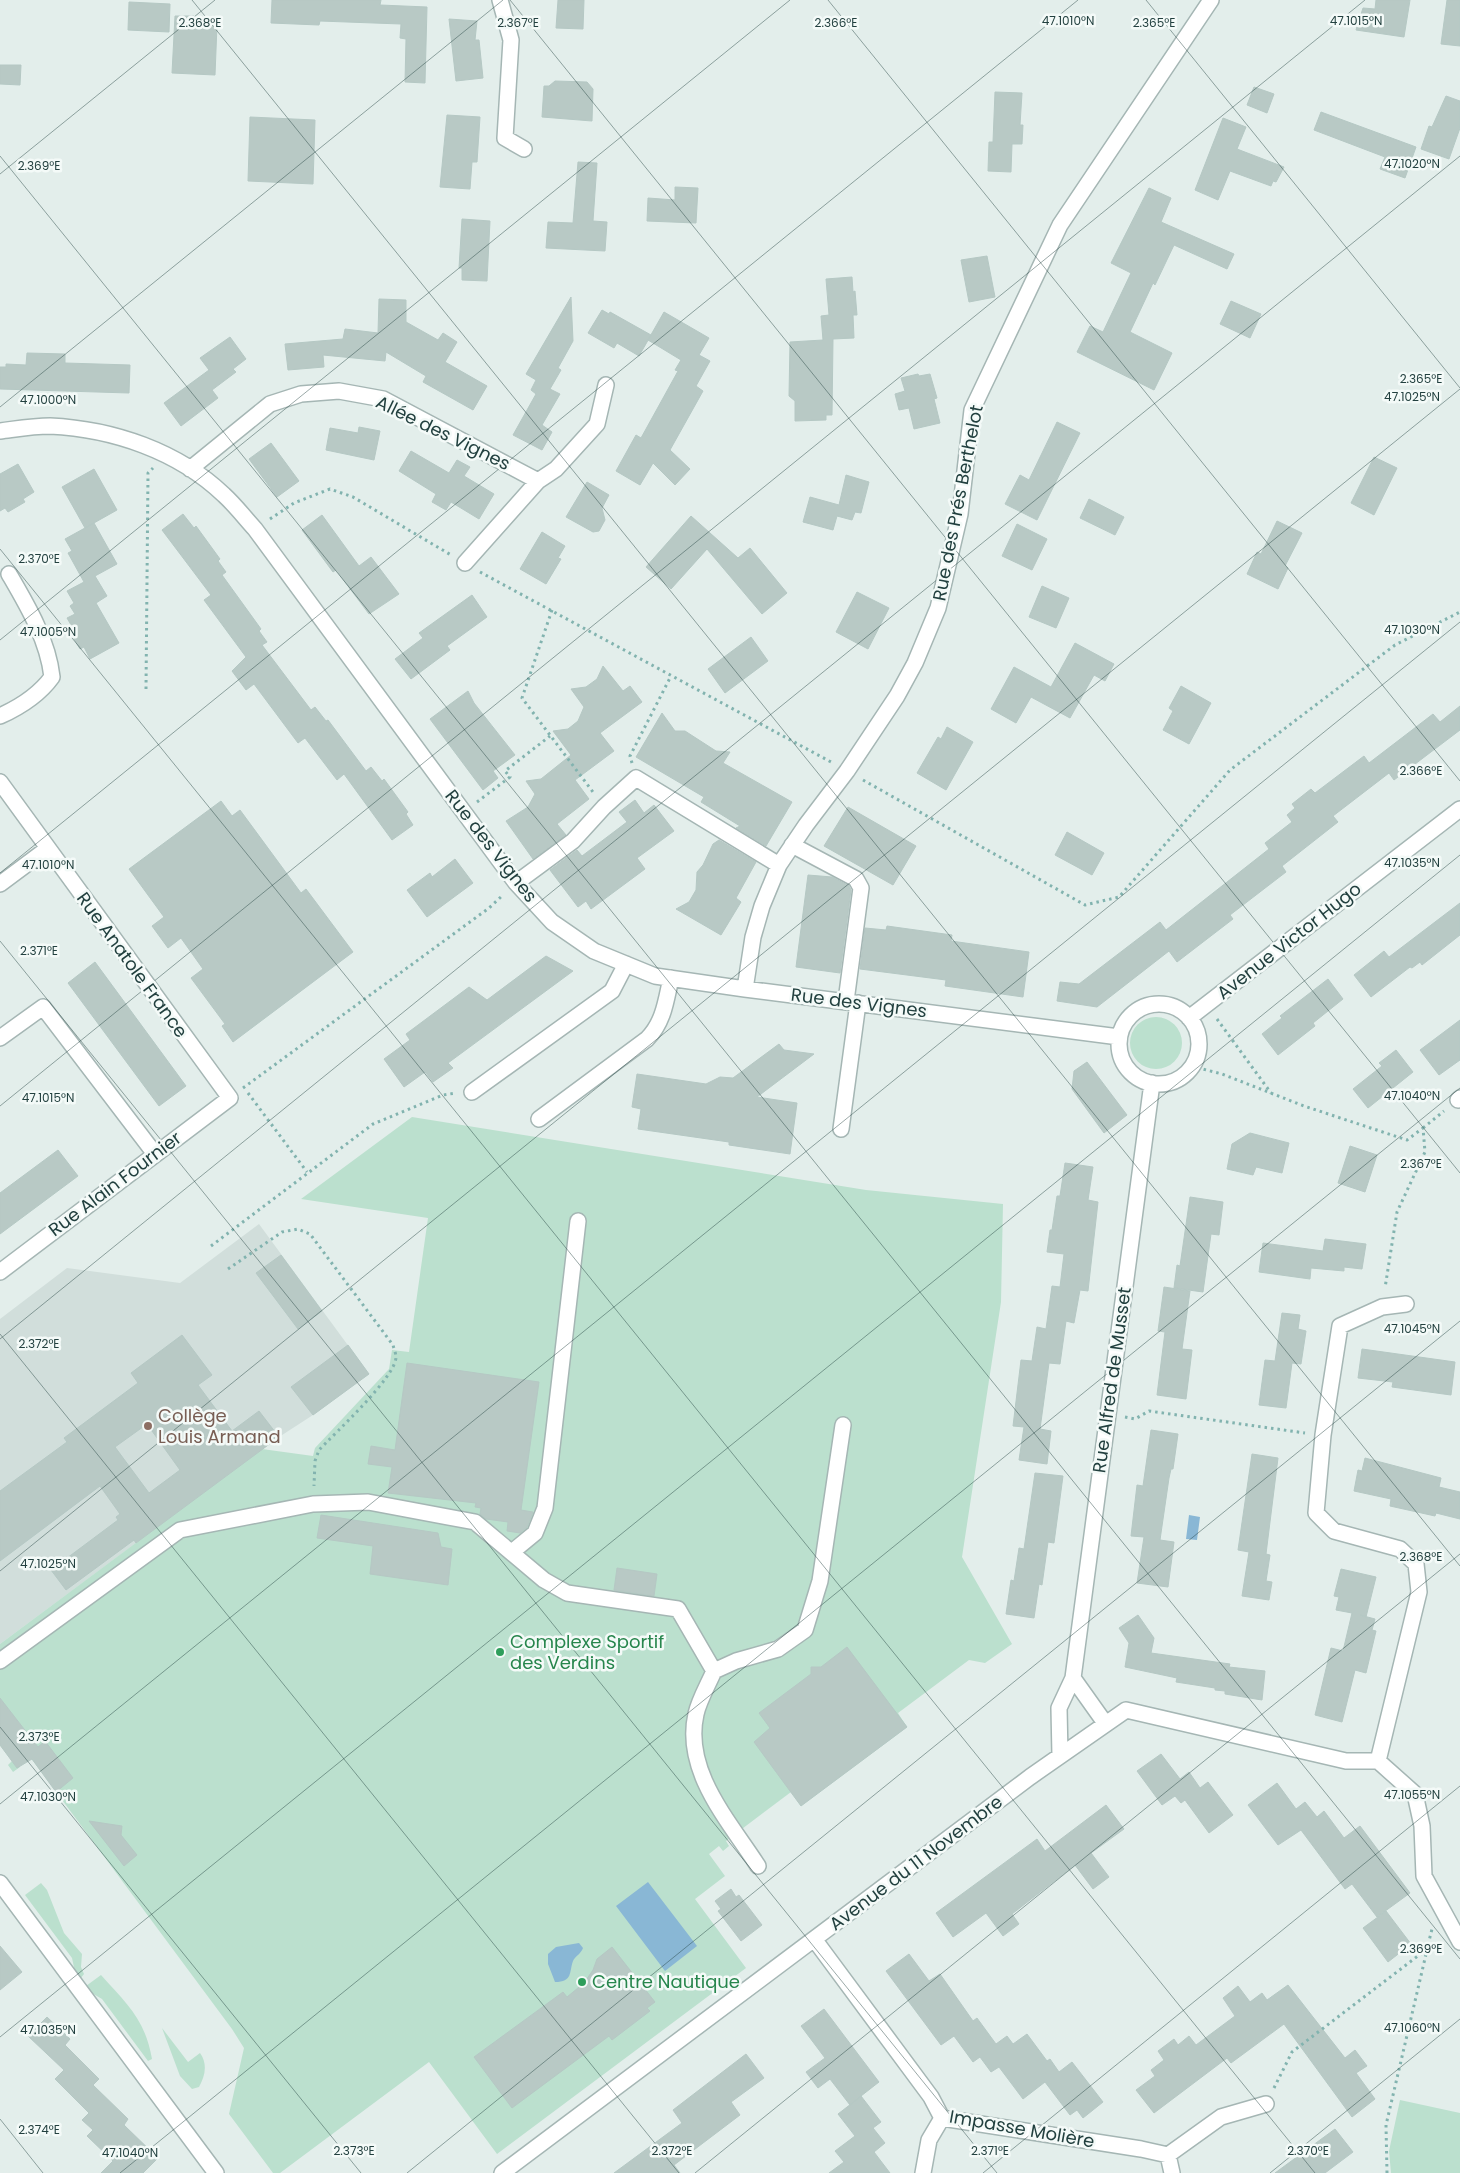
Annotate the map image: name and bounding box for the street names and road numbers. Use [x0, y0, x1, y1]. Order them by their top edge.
street label: Allée des Vignes [372, 389, 515, 476]
street label: Rue des Prés Berthelot [926, 403, 989, 603]
street label: Rue des Vignes [439, 784, 543, 907]
street label: Avenue Victor Hugo [1211, 876, 1366, 1005]
street label: Rue Anatole France [71, 887, 194, 1043]
street label: Rue des Vignes [790, 982, 928, 1023]
street label: Rue Alain Fournier [43, 1125, 187, 1242]
street label: Rue Alfred de Musset [1086, 1285, 1137, 1474]
street label: Avenue du 11 Novembre [824, 1789, 1008, 1936]
street label: Impasse Molière [948, 2103, 1097, 2154]

